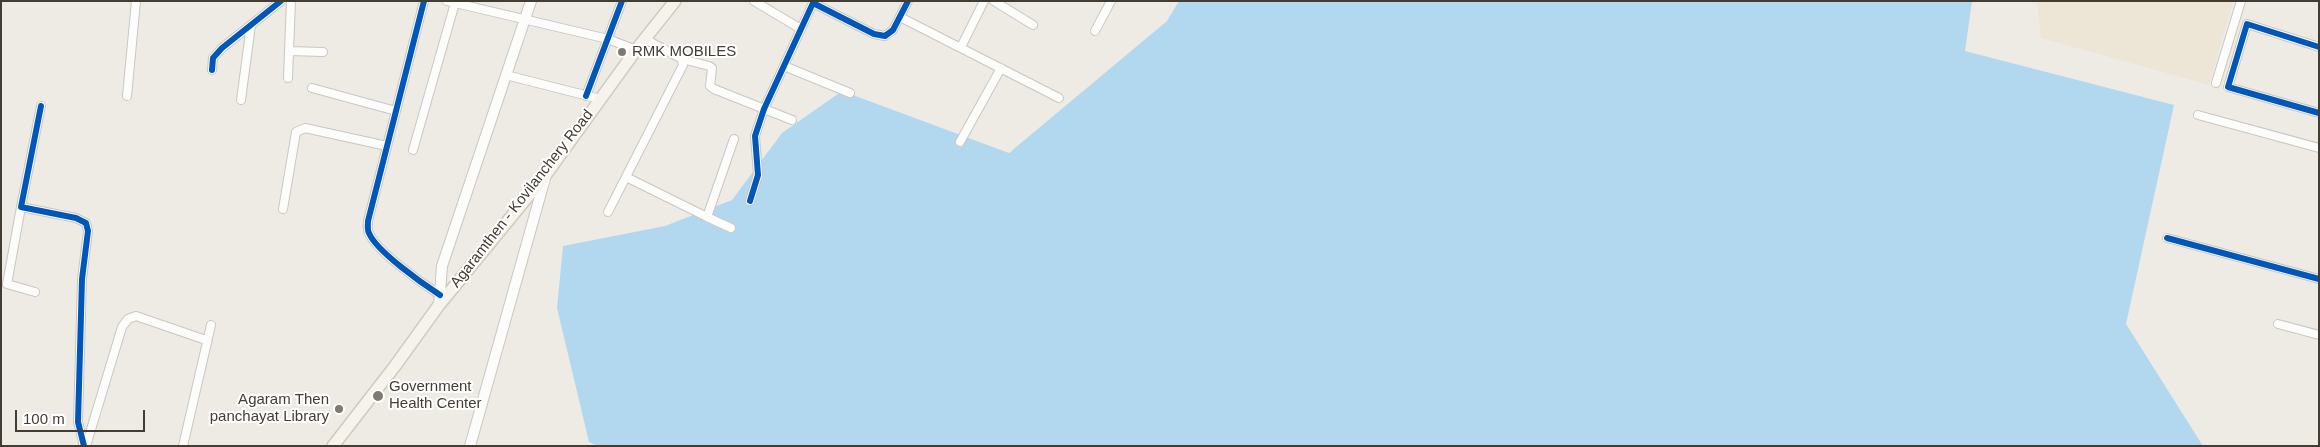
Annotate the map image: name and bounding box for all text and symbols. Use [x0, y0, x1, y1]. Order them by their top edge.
place label: RMK MOBILES [632, 43, 736, 61]
marker: RMK MOBILES [616, 46, 628, 58]
street label: Agaramthen - Kovilanchery Road [447, 106, 597, 292]
place label: Government Health Center [389, 378, 482, 413]
marker: Government Health Center [371, 389, 385, 403]
place label: Agaram Then panchayat Library [210, 391, 329, 426]
scale bar [18, 400, 148, 432]
marker: Agaram Then panchayat Library [333, 403, 345, 415]
text: 100 m [23, 410, 65, 427]

